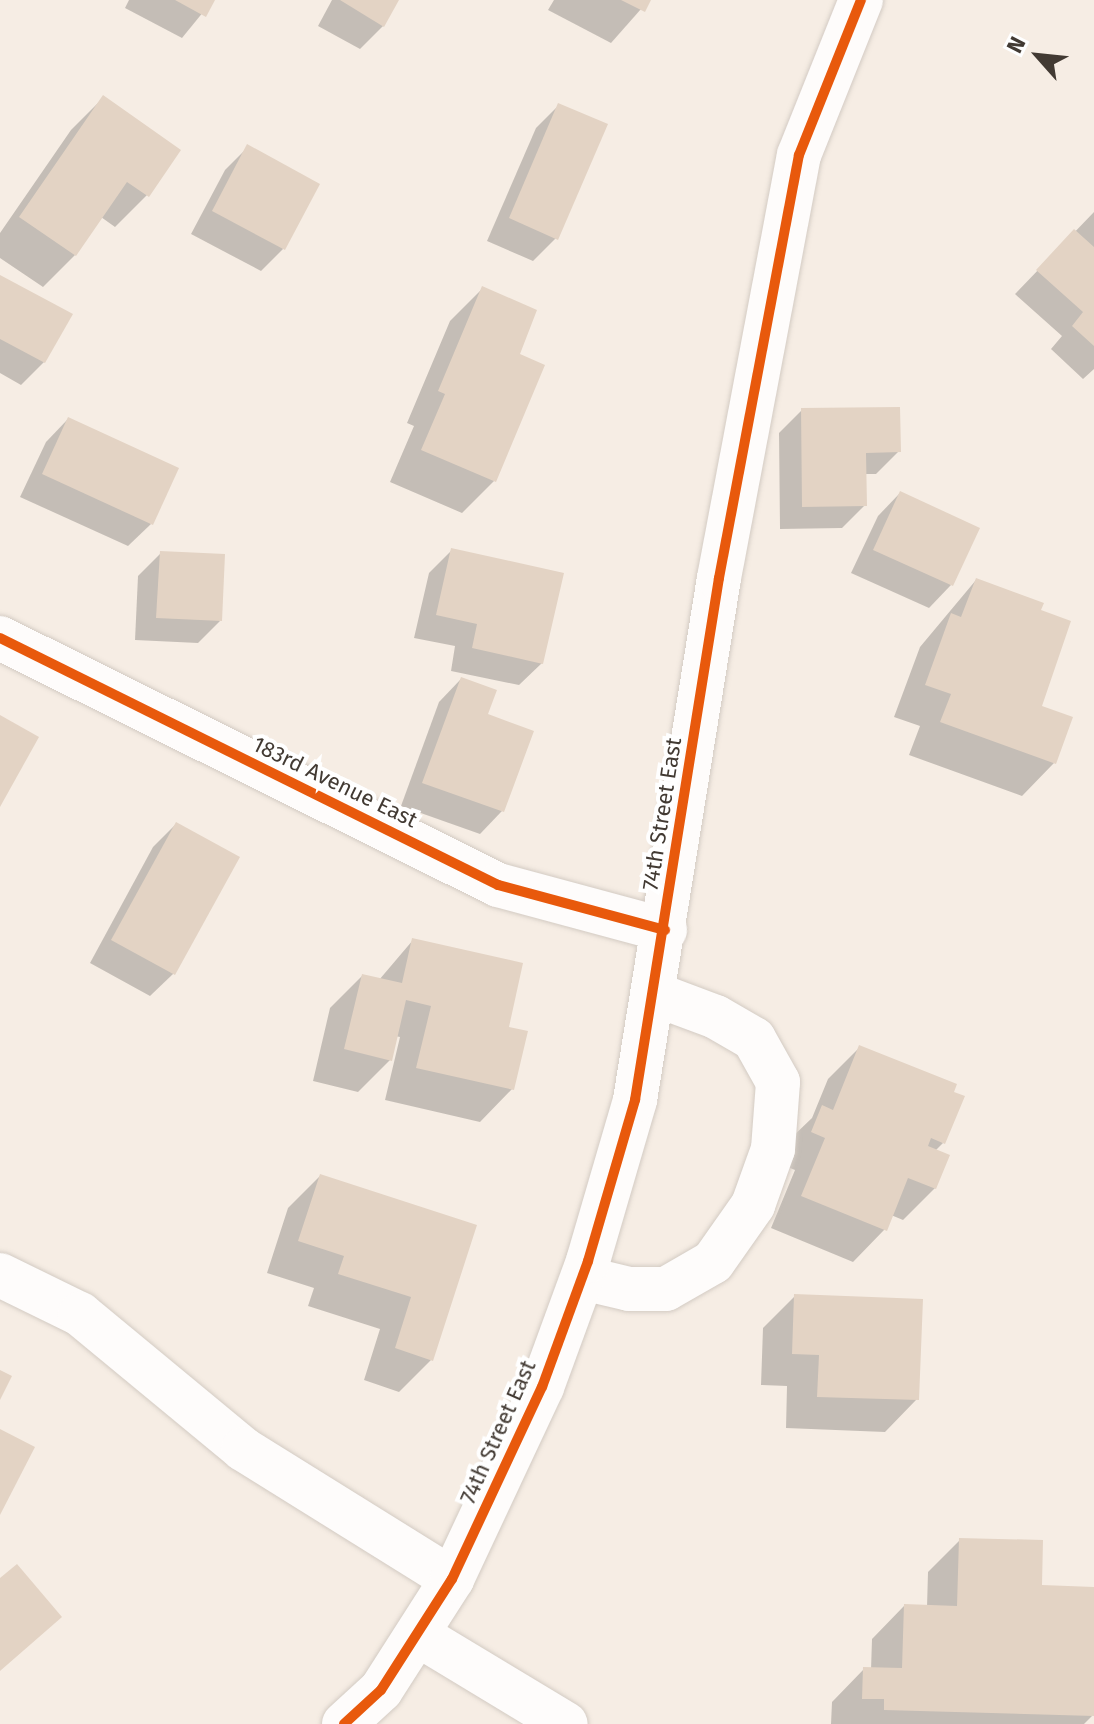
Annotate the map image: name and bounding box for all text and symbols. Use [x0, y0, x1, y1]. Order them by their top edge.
north arrow [998, 16, 1078, 96]
text: N [1001, 32, 1032, 58]
street label: 183rd Avenue East [248, 731, 422, 833]
street label: 74th Street East [637, 736, 687, 892]
street label: 74th Street East [455, 1356, 541, 1508]

